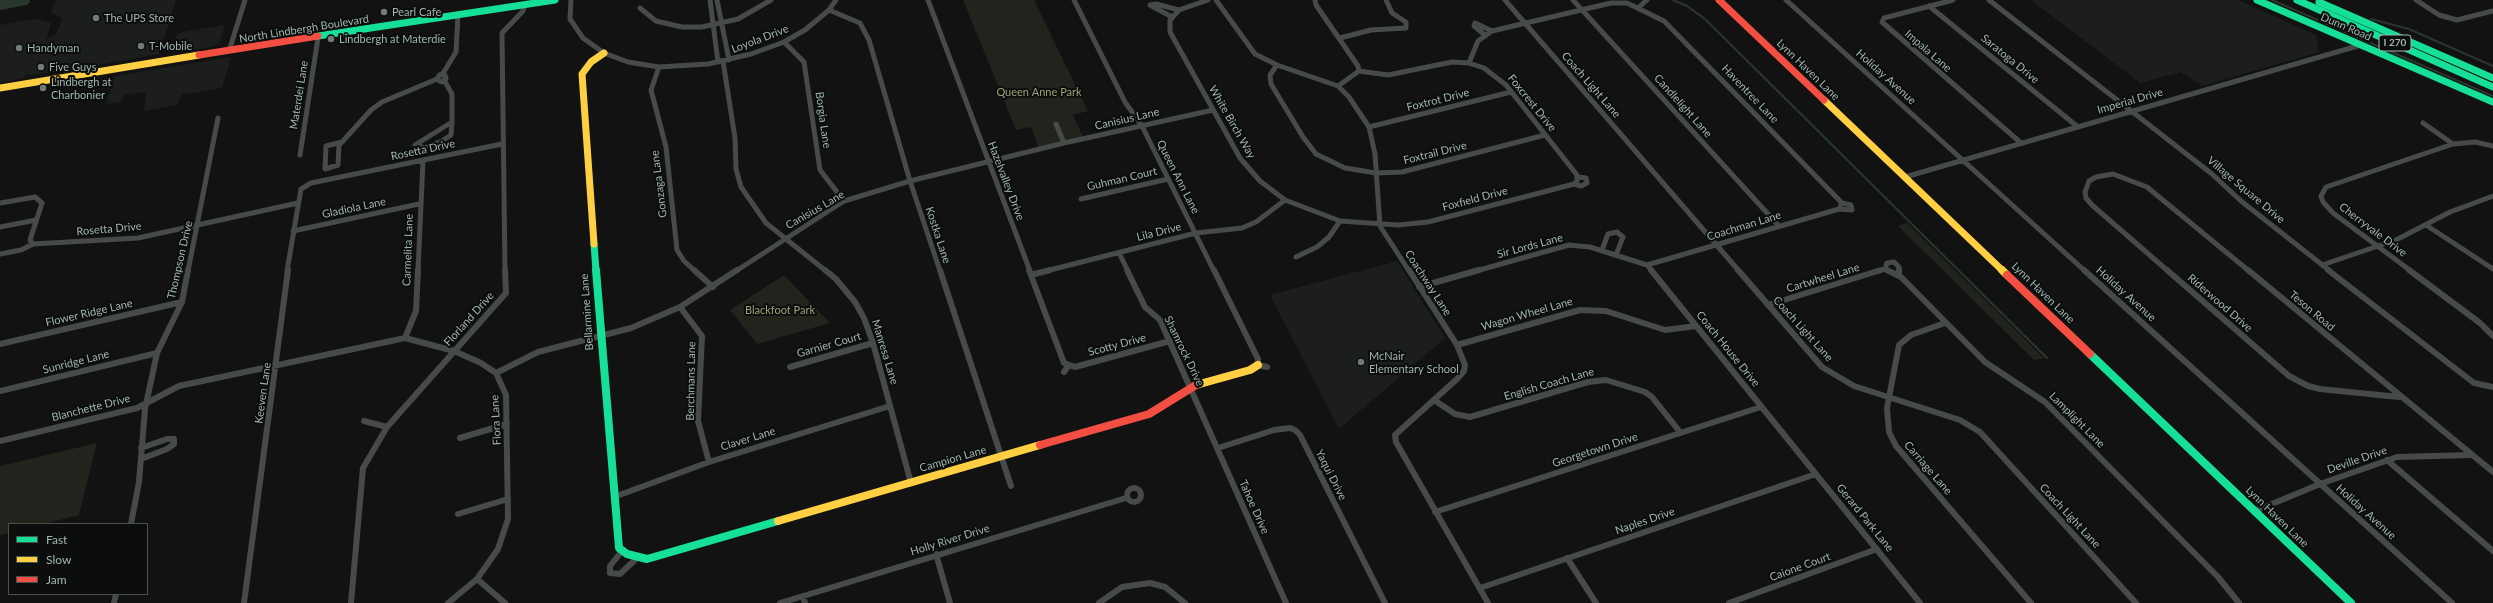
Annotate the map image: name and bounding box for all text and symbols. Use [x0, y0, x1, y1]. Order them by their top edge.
place label: Pearl Cafe [392, 5, 441, 19]
marker: Pearl Cafe [379, 7, 389, 17]
street label: Dunn Road [2319, 10, 2373, 44]
place label: The UPS Store [104, 11, 174, 25]
street label: North Lindbergh Boulevard [238, 12, 370, 46]
marker: The UPS Store [91, 13, 101, 23]
street label: Loyola Drive [730, 22, 790, 56]
street label: Impala Lane [1902, 27, 1954, 75]
place label: Lindbergh at Materdie [339, 32, 446, 46]
street label: Saratoga Drive [1978, 32, 2042, 86]
marker: Lindbergh at Materdie [326, 34, 336, 44]
road number: I 270 [2379, 35, 2411, 51]
street label: Lynn Haven Lane [1774, 37, 1842, 103]
place label: T-Mobile [149, 39, 192, 53]
place label: Handyman [27, 41, 79, 55]
marker: T-Mobile [136, 41, 146, 51]
marker: Handyman [14, 43, 24, 53]
street label: Holiday Avenue [1853, 47, 1919, 107]
street label: Coach Light Lane [1559, 49, 1623, 121]
place label: Five Guys [49, 60, 96, 74]
street label: Materdei Lane [287, 60, 311, 130]
marker: Five Guys [36, 62, 46, 72]
street label: Haventree Lane [1719, 62, 1781, 126]
street label: Foxcrest Drive [1505, 72, 1559, 134]
street label: Candlelight Lane [1651, 72, 1715, 140]
place label: Lindbergh at Charbonier [51, 75, 111, 101]
marker: Lindbergh at Charbonier [38, 83, 48, 93]
street label: White Birch Way [1206, 83, 1258, 161]
park label: Queen Anne Park [996, 85, 1082, 99]
street label: Imperial Drive [2096, 85, 2164, 117]
street label: Foxtrot Drive [1405, 86, 1471, 114]
street label: Borgia Lane [813, 91, 833, 149]
street label: Canisius Lane [1093, 105, 1161, 133]
street label: Rosetta Drive [390, 137, 456, 163]
street label: Queen Ann Lane [1154, 138, 1202, 216]
street label: Foxtrail Drive [1402, 139, 1468, 167]
street label: Hazelvalley Drive [985, 140, 1027, 222]
street label: Gonzaga Lane [648, 150, 670, 218]
street label: Village Square Drive [2204, 154, 2288, 226]
street label: Guhman Court [1086, 165, 1158, 193]
street label: Foxfield Drive [1441, 184, 1509, 214]
street label: Canisius Lane [783, 188, 847, 232]
street label: Gladiola Lane [321, 195, 387, 221]
street label: Cherryvale Drive [2337, 200, 2409, 260]
street label: Kostka Lane [923, 205, 953, 265]
street label: Coachman Lane [1705, 208, 1783, 244]
street label: Carmelita Lane [400, 214, 416, 286]
street label: Thompson Drive [165, 219, 195, 301]
street label: Rosetta Drive [76, 220, 142, 238]
street label: Lila Drive [1135, 220, 1183, 244]
street label: Sir Lords Lane [1496, 231, 1564, 261]
street label: Coachway Lane [1402, 248, 1454, 318]
street label: Lynn Haven Lane [2009, 260, 2077, 326]
street label: Cartwheel Lane [1785, 261, 1861, 295]
street label: Holiday Avenue [2093, 264, 2159, 324]
street label: Riderwood Drive [2185, 271, 2255, 335]
street label: Bellarmine Lane [578, 273, 596, 351]
street label: Teson Road [2287, 288, 2337, 334]
street label: Florland Drive [441, 289, 497, 349]
street label: Coach Light Lane [1770, 294, 1836, 364]
street label: Wagon Wheel Lane [1480, 295, 1574, 333]
street label: Flower Ridge Lane [44, 297, 134, 329]
park label: Blackfoot Park [745, 303, 815, 317]
street label: Coach House Drive [1693, 309, 1763, 389]
street label: Shamrock Drive [1161, 314, 1207, 388]
street label: Manresa Lane [869, 318, 901, 386]
street label: Garnier Court [795, 329, 863, 361]
street label: Scotty Drive [1087, 331, 1147, 359]
street label: Berchmans Lane [684, 341, 698, 421]
street label: Sunridge Lane [41, 347, 111, 377]
place label: McNair Elementary School [1369, 349, 1459, 375]
marker: McNair Elementary School [1356, 357, 1366, 367]
street label: Keeven Lane [252, 362, 274, 424]
street label: English Coach Lane [1502, 365, 1596, 403]
street label: Lamplight Lane [2046, 389, 2108, 451]
street label: Blanchette Drive [50, 392, 132, 424]
street label: Flora Lane [488, 395, 504, 445]
street label: Claver Lane [719, 424, 777, 454]
street label: Georgetown Drive [1551, 430, 1639, 470]
street label: Carriage Lane [1901, 439, 1955, 497]
street label: Campion Lane [918, 443, 988, 475]
street label: Deville Drive [2325, 444, 2389, 476]
street label: Yaqui Drive [1313, 447, 1349, 503]
street label: Tahoe Drive [1236, 478, 1272, 536]
street label: Gerard Park Lane [1834, 481, 1896, 555]
street label: Coach Light Lane [2037, 481, 2103, 551]
street label: Holiday Avenue [2333, 482, 2399, 542]
street label: Lynn Haven Lane [2243, 484, 2311, 550]
street label: Naples Drive [1614, 505, 1676, 537]
street label: Holly River Drive [909, 522, 991, 558]
legend [8, 523, 148, 595]
text: Fast [46, 532, 67, 547]
street label: Caione Court [1768, 550, 1832, 584]
text: Slow [46, 552, 71, 567]
text: Jam [46, 572, 67, 587]

